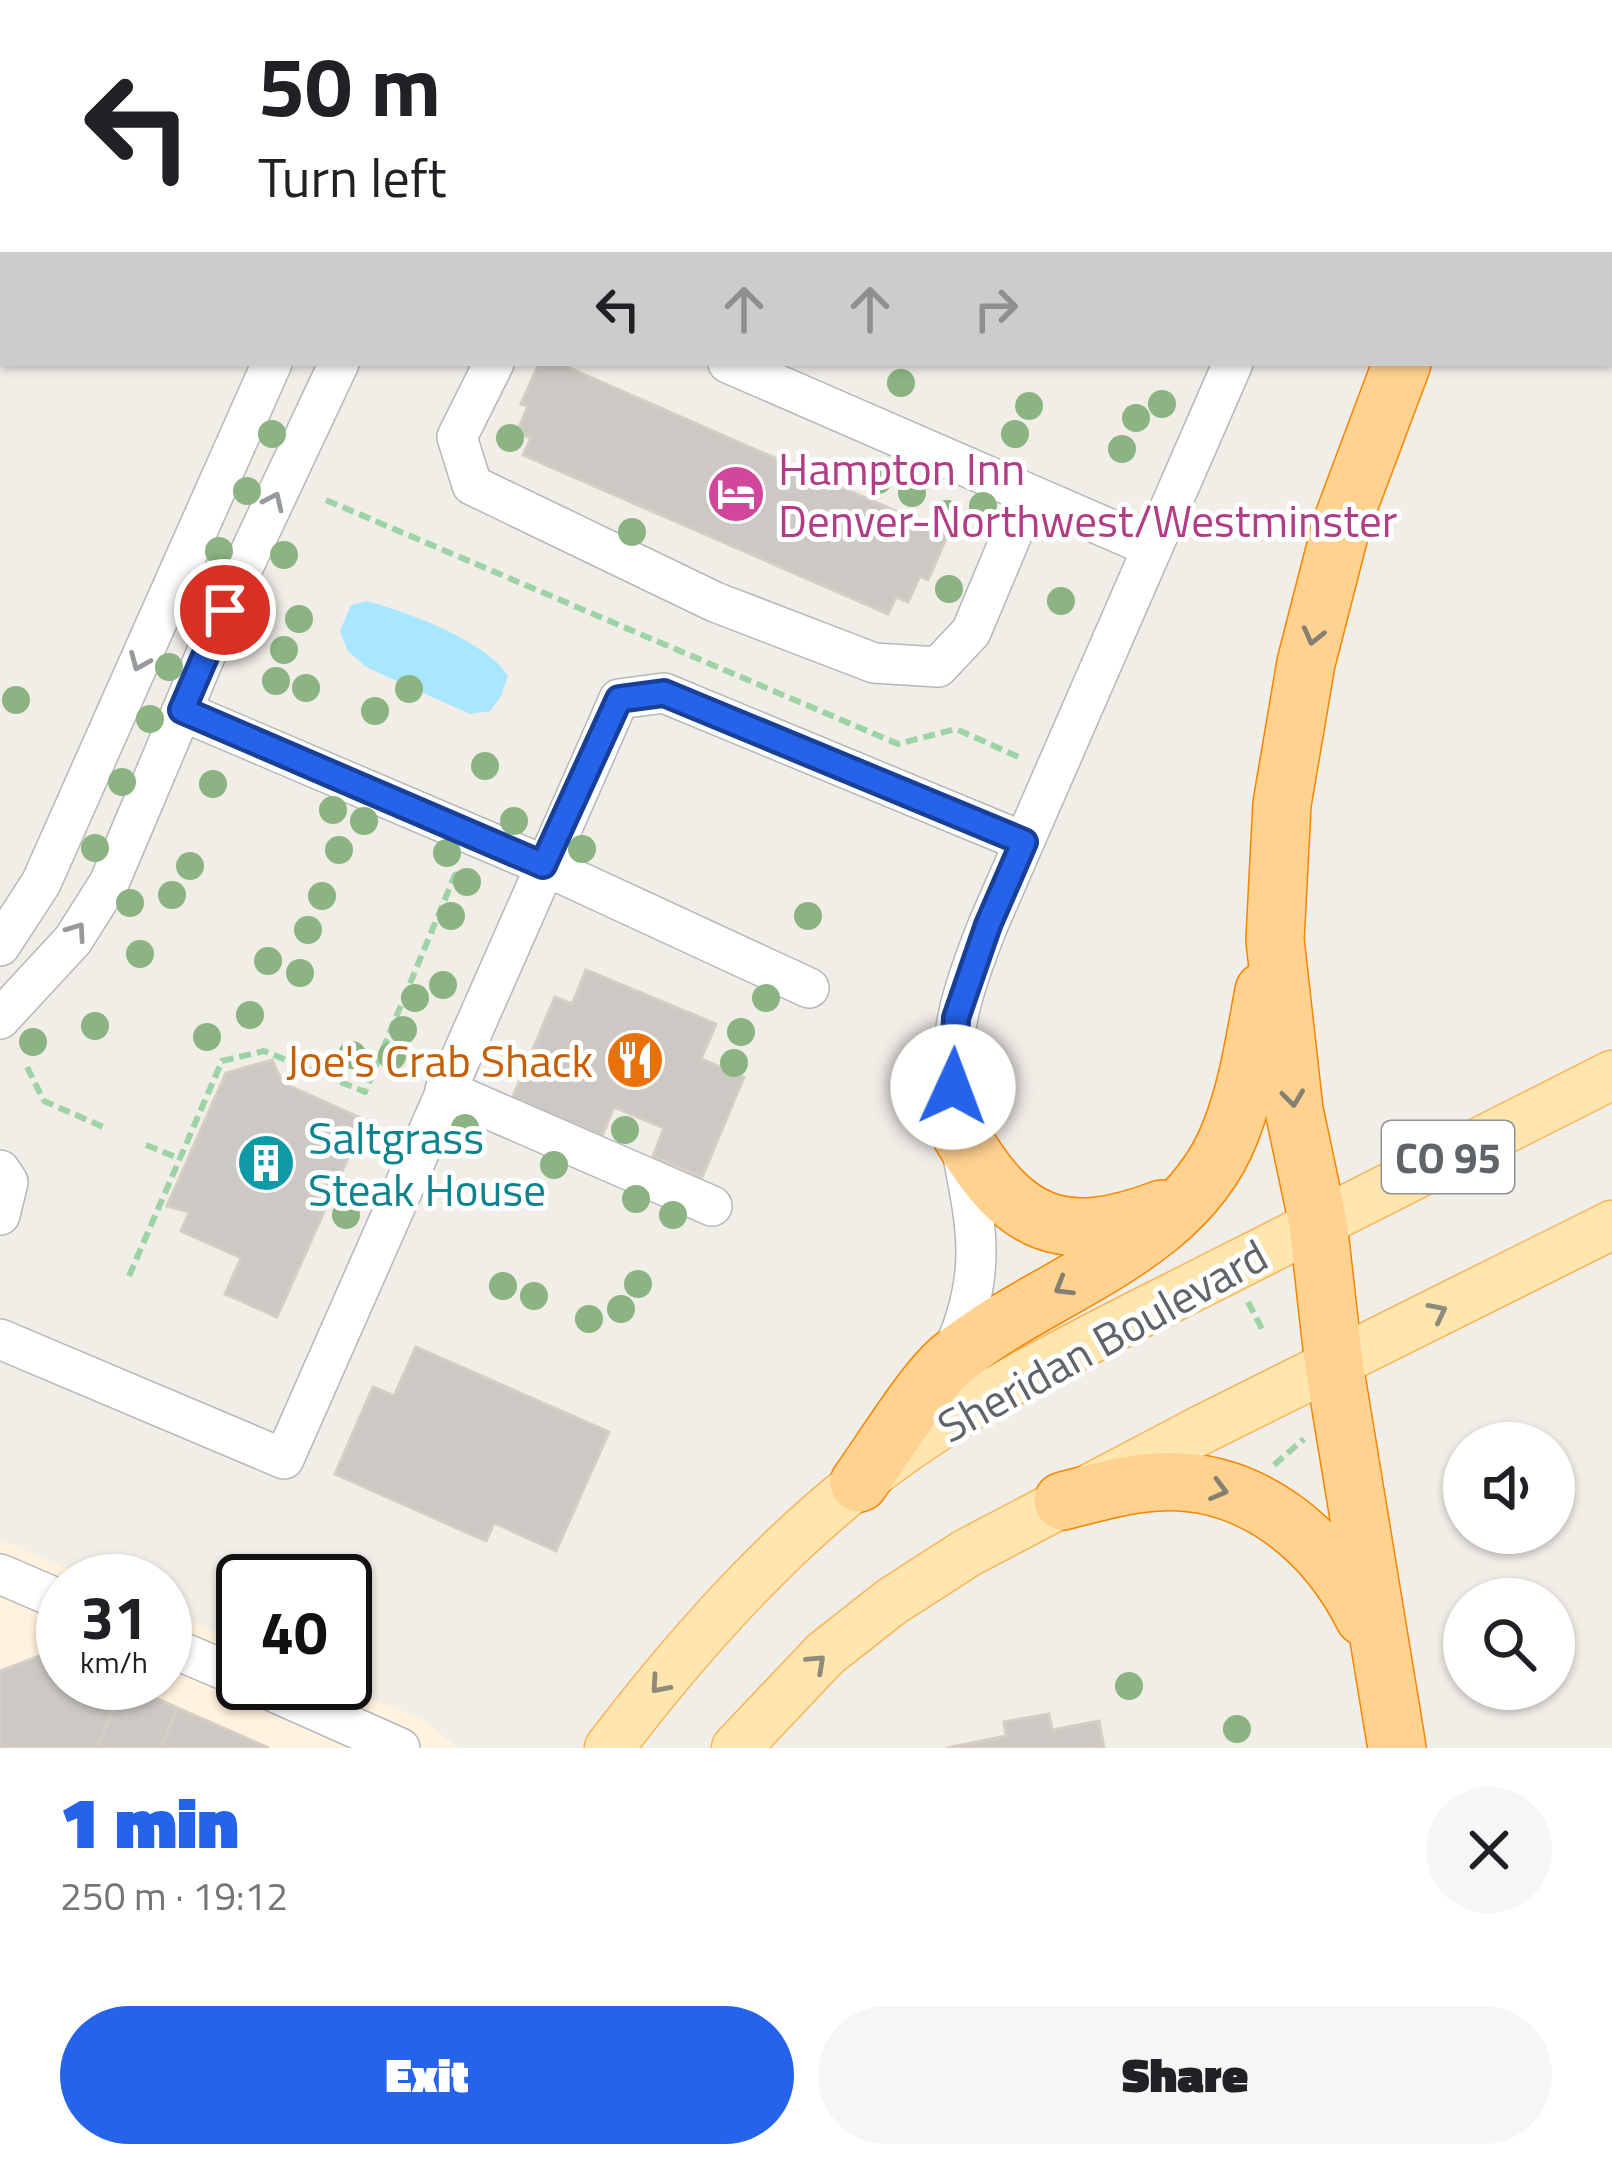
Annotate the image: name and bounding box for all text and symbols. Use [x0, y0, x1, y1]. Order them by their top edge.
text: 50 m [258, 21, 441, 149]
icon: left [60, 48, 216, 204]
text: Turn left [258, 136, 447, 218]
icon: left [585, 276, 651, 342]
icon: ahead [711, 276, 777, 342]
icon: ahead [837, 276, 903, 342]
icon: right [963, 276, 1029, 342]
place label: Hampton Inn Denver-Northwest/Westminster [778, 434, 1397, 554]
hotel icon: Hampton Inn Denver-Northwest/Westminster [705, 463, 767, 525]
one-way arrow [260, 492, 283, 513]
pin [174, 559, 276, 661]
icon: arrive [192, 577, 258, 643]
one-way arrow [1302, 626, 1327, 646]
one-way arrow [130, 650, 154, 671]
one-way arrow [63, 922, 85, 944]
position arrow [890, 1024, 1016, 1150]
place label: Joe's Crab Shack [286, 1026, 593, 1094]
restaurant icon: Joe's Crab Shack [604, 1029, 666, 1091]
one-way arrow [1280, 1088, 1306, 1108]
place label: Saltgrass Steak House [308, 1103, 546, 1223]
road number: CO 95 [1382, 1121, 1514, 1193]
building icon: Saltgrass Steak House [235, 1132, 297, 1194]
street label: Sheridan Boulevard [925, 1221, 1279, 1459]
one-way arrow [1054, 1273, 1076, 1295]
one-way arrow [1426, 1303, 1447, 1327]
map controls [1443, 1422, 1575, 1710]
button: sound [1443, 1422, 1575, 1554]
one-way arrow [1209, 1476, 1229, 1501]
speed limit sign: 40 [216, 1554, 372, 1710]
text: 31 [80, 1571, 148, 1662]
button: search [1443, 1578, 1575, 1710]
text: km/h [80, 1639, 148, 1685]
one-way arrow [803, 1656, 825, 1678]
one-way arrow [651, 1671, 673, 1693]
text: 1 min [60, 1766, 239, 1876]
button: close [1426, 1787, 1552, 1913]
text: 250 m · 19:12 [60, 1866, 288, 1925]
button: Exit [60, 2006, 794, 2144]
button: Share [818, 2006, 1552, 2144]

